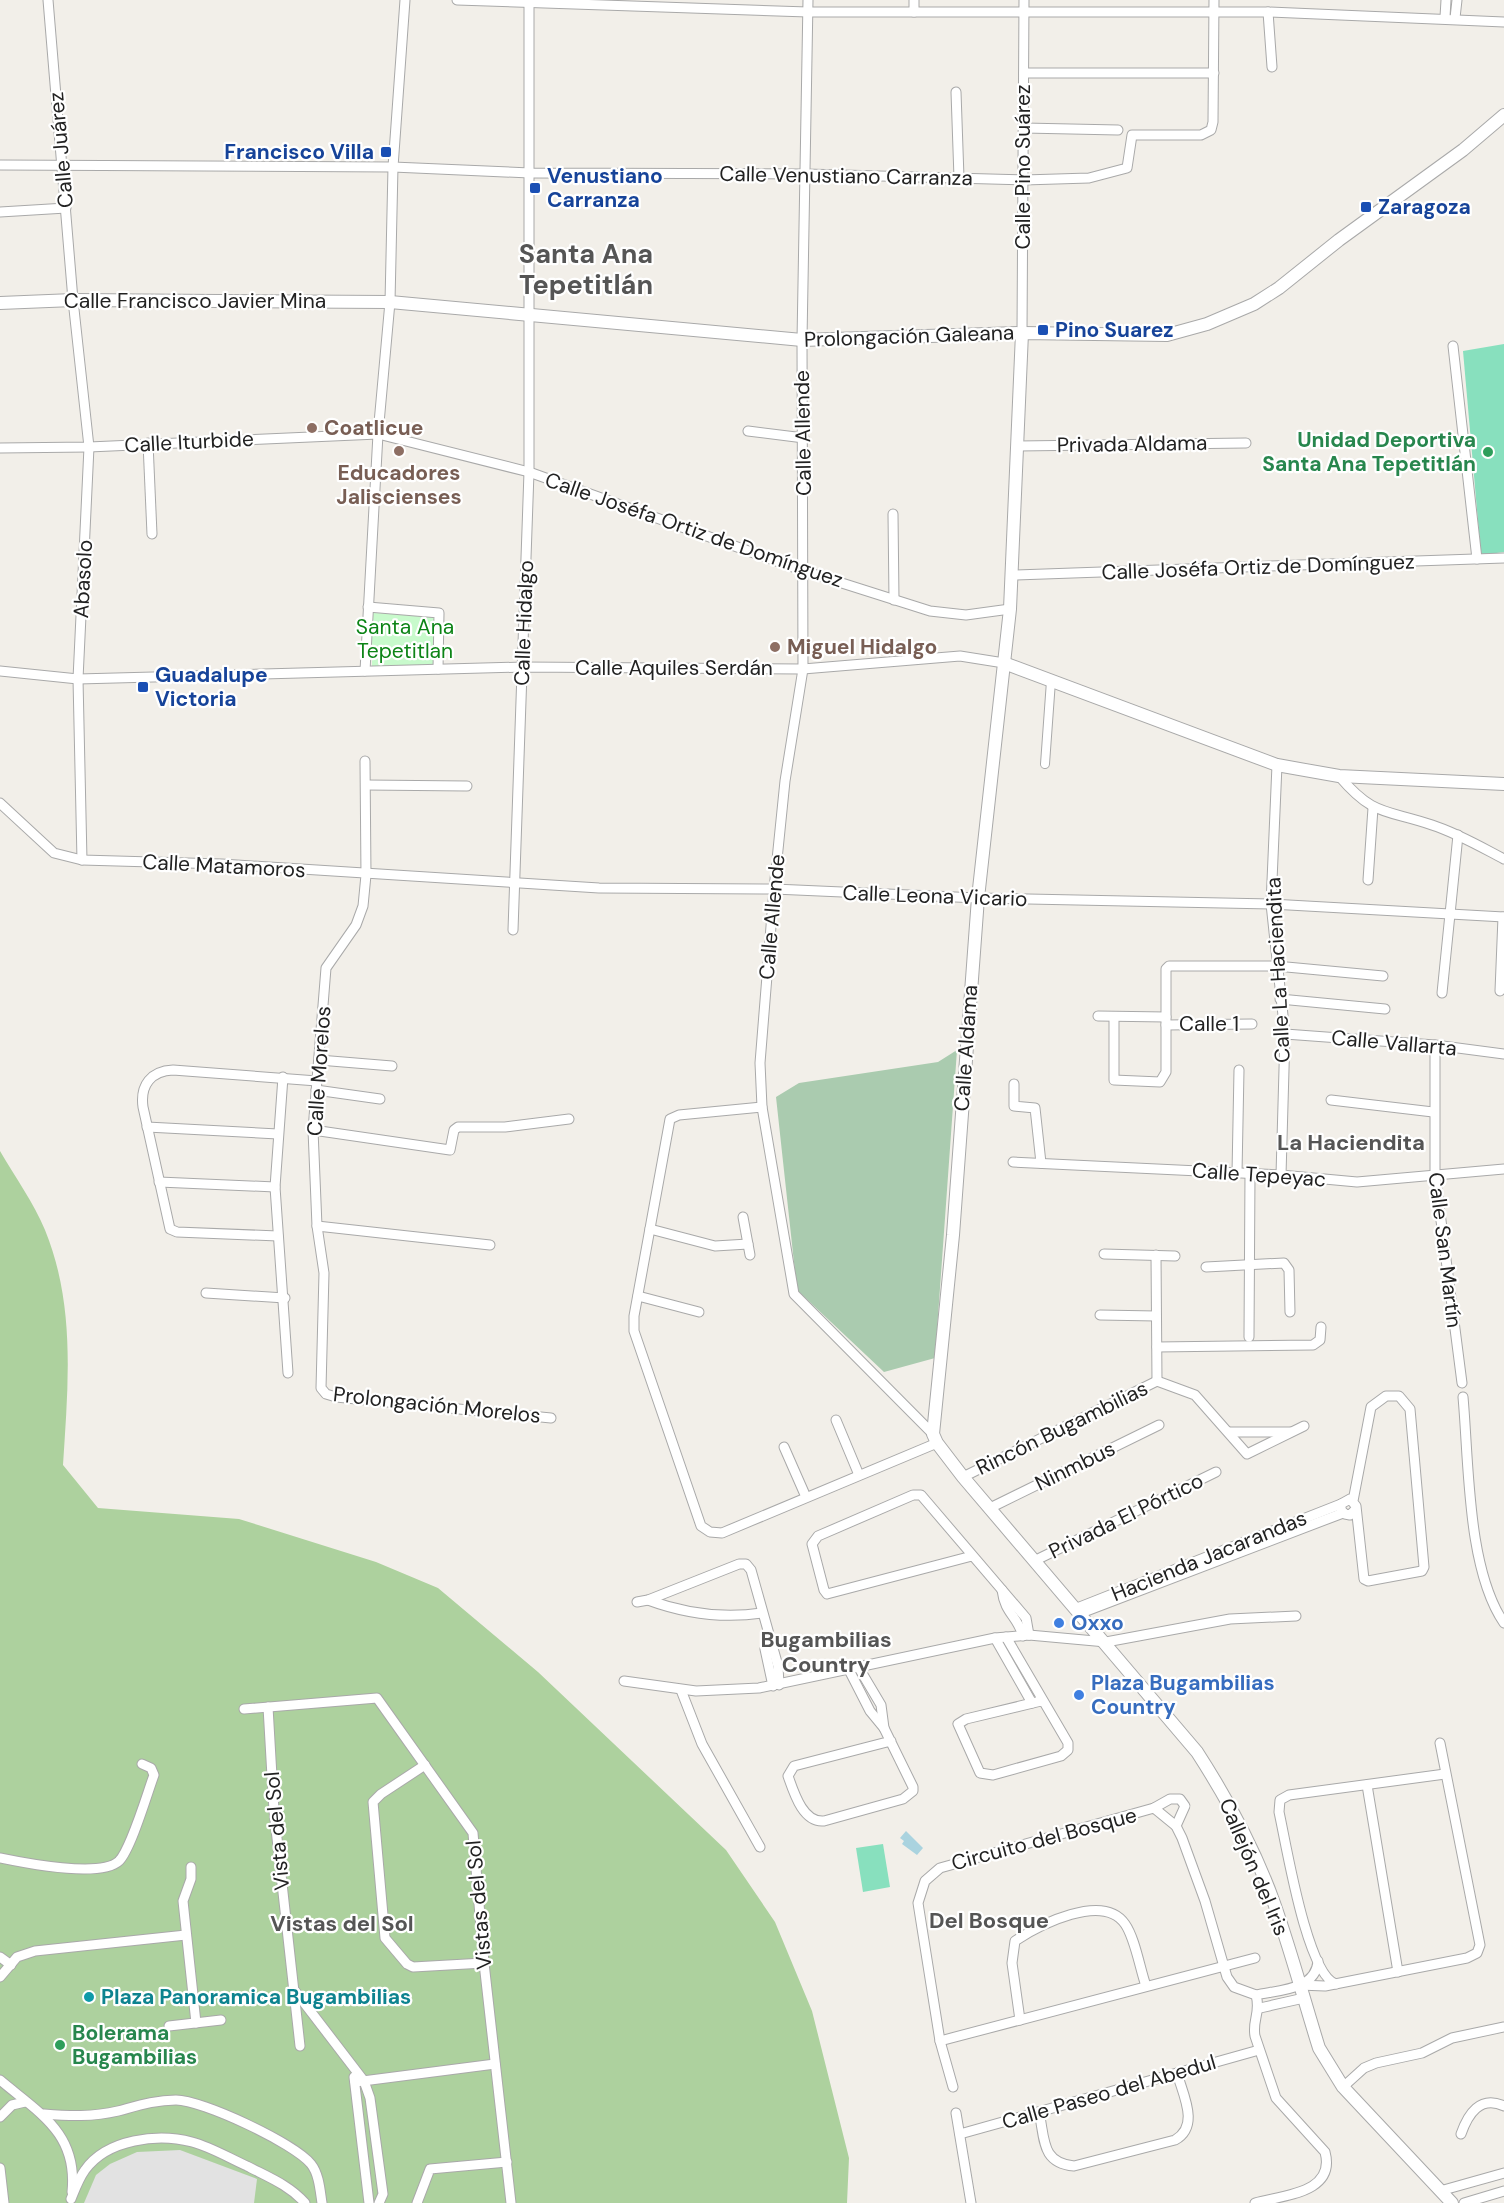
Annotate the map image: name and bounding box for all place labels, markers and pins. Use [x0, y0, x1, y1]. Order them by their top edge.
place label: Francisco Villa [224, 138, 374, 166]
marker: Francisco Villa [379, 145, 393, 159]
place label: Venustiano Carranza [547, 162, 663, 214]
marker: Venustiano Carranza [528, 181, 542, 195]
place label: Zaragoza [1378, 193, 1471, 221]
marker: Zaragoza [1359, 200, 1373, 214]
place label: Pino Suarez [1055, 316, 1174, 344]
marker: Pino Suarez [1036, 323, 1050, 337]
place label: Coatlicue [324, 414, 423, 442]
marker: Coatlicue [305, 421, 319, 435]
place label: Unidad Deportiva Santa Ana Tepetitlán [1262, 426, 1476, 478]
marker: Educadores Jaliscienses [392, 444, 406, 458]
marker: Unidad Deportiva Santa Ana Tepetitlán [1481, 445, 1495, 459]
place label: Educadores Jaliscienses [336, 459, 462, 511]
place label: Miguel Hidalgo [787, 633, 937, 661]
marker: Miguel Hidalgo [768, 640, 782, 654]
place label: Guadalupe Victoria [155, 661, 268, 713]
marker: Guadalupe Victoria [136, 680, 150, 694]
place label: Oxxo [1071, 1609, 1124, 1637]
marker: Oxxo [1052, 1616, 1066, 1630]
place label: Plaza Bugambilias Country [1091, 1669, 1275, 1721]
marker: Plaza Bugambilias Country [1072, 1688, 1086, 1702]
place label: Plaza Panoramica Bugambilias [101, 1983, 411, 2011]
marker: Plaza Panoramica Bugambilias [82, 1990, 96, 2004]
place label: Bolerama Bugambilias [72, 2019, 197, 2071]
marker: Bolerama Bugambilias [53, 2038, 67, 2052]

